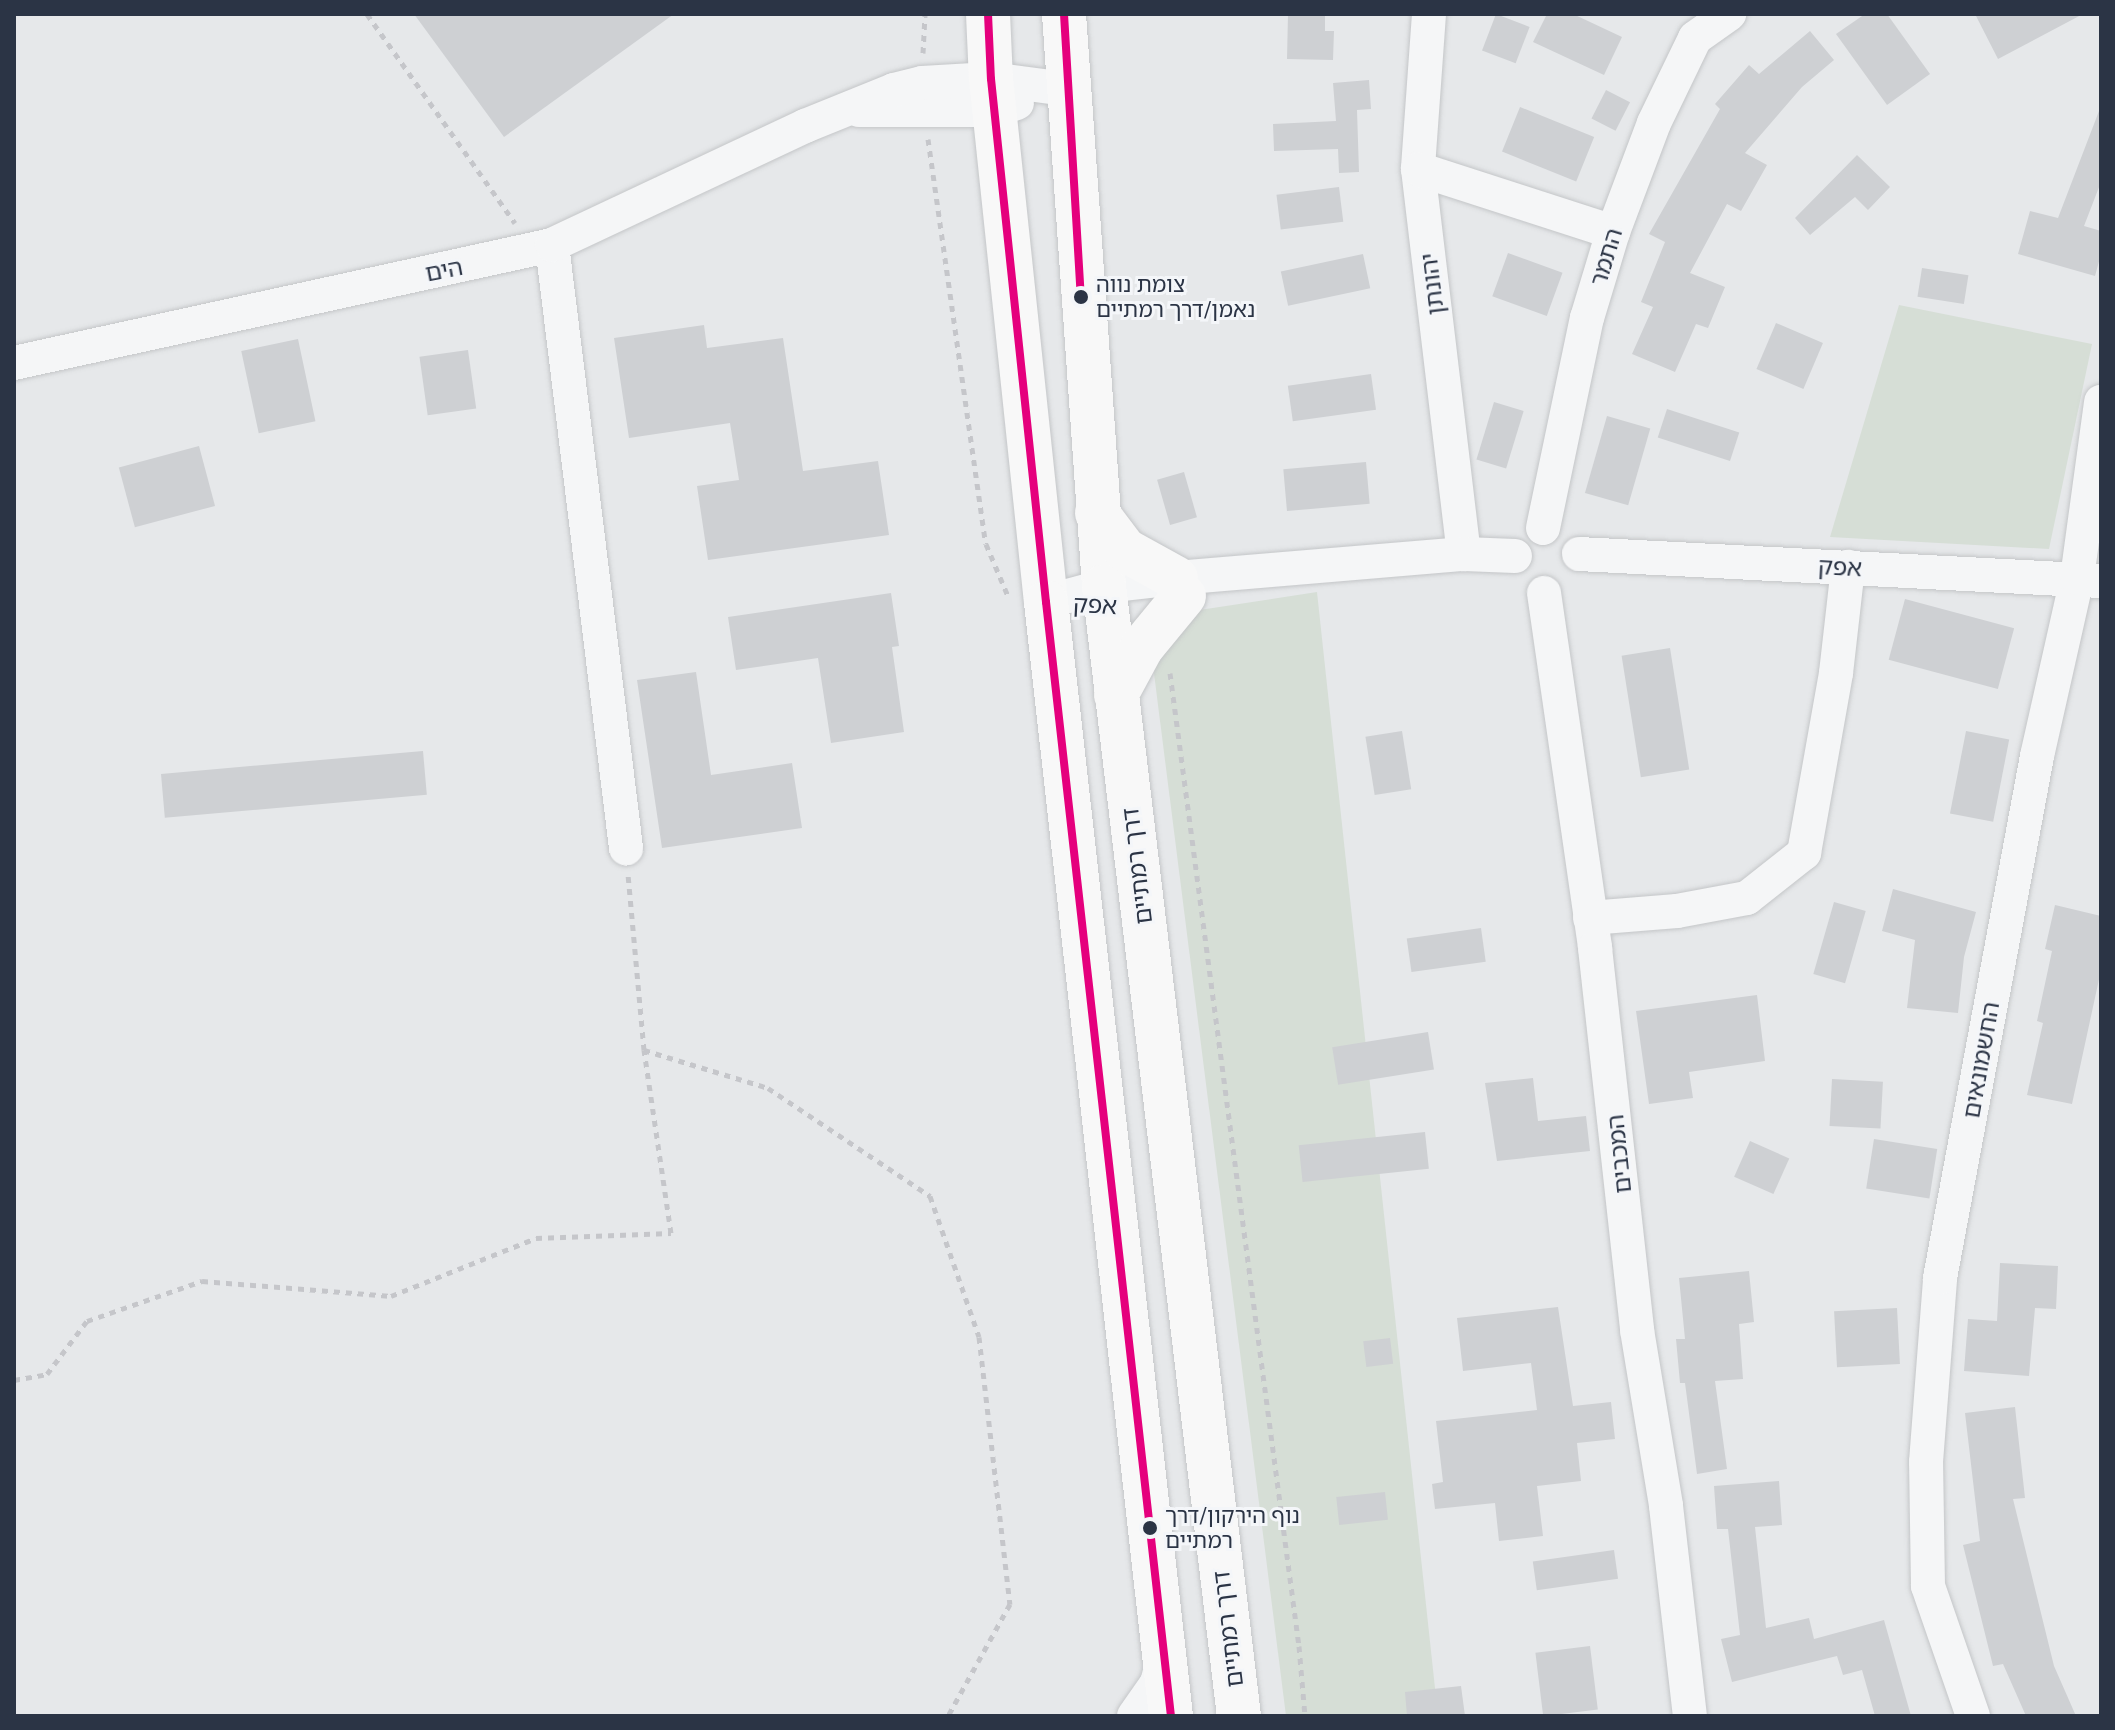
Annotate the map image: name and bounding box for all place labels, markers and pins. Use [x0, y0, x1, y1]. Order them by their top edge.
place label: צומת נווה נאמן/דרך רמתיים [1096, 271, 1255, 322]
marker: צומת נווה נאמן/דרך רמתיים [1073, 289, 1089, 305]
place label: נוף הירקון/דרך רמתיים [1165, 1502, 1300, 1554]
marker: נוף הירקון/דרך רמתיים [1142, 1520, 1158, 1536]

